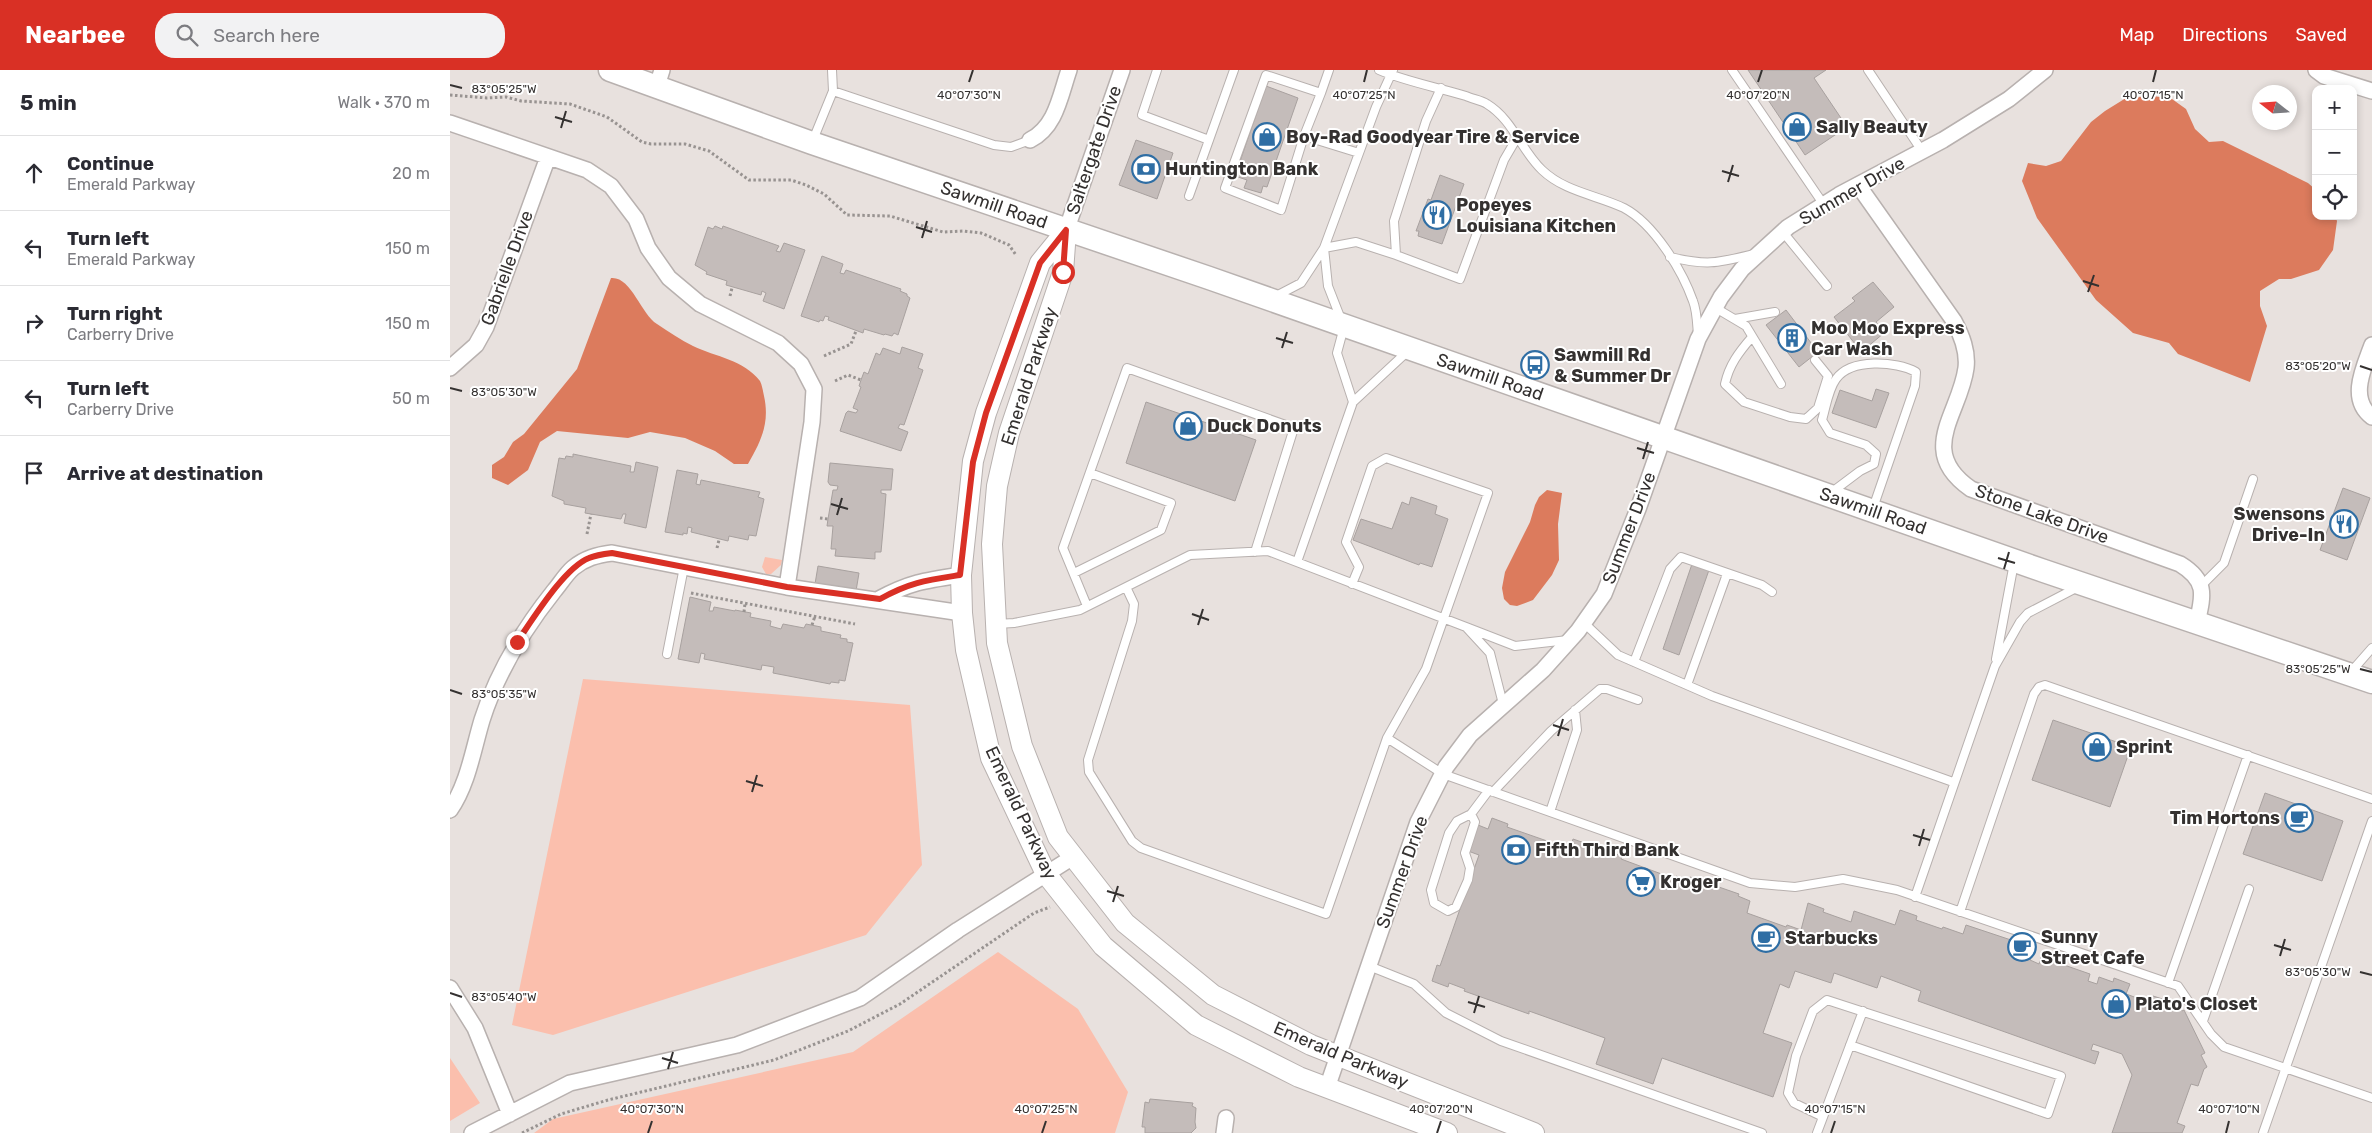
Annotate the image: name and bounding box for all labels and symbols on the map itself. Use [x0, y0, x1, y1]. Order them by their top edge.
text: 83°05'25"W [471, 82, 537, 96]
street label: Saltergate Drive [1062, 83, 1126, 217]
north arrow [2252, 85, 2297, 130]
text: 40°07'30"N [937, 88, 1001, 102]
text: 40°07'25"N [1332, 88, 1396, 102]
text: 40°07'20"N [1726, 88, 1790, 102]
text: 40°07'15"N [2122, 88, 2184, 102]
shop icon: Sally Beauty [1782, 112, 1812, 142]
place label: Sally Beauty [1816, 116, 1928, 138]
shop icon: Boy-Rad Goodyear Tire & Service [1252, 122, 1282, 152]
place label: Boy-Rad Goodyear Tire & Service [1286, 126, 1580, 148]
street label: Summer Drive [1795, 152, 1909, 230]
bank icon: Huntington Bank [1131, 154, 1161, 184]
place label: Huntington Bank [1165, 158, 1319, 180]
street label: Sawmill Road [938, 176, 1050, 234]
place label: Popeyes Louisiana Kitchen [1456, 194, 1616, 237]
restaurant icon: Popeyes Louisiana Kitchen [1422, 200, 1452, 230]
street label: Gabrielle Drive [476, 208, 538, 328]
route start [1052, 261, 1075, 284]
street label: Emerald Parkway [996, 304, 1062, 448]
place label: Moo Moo Express Car Wash [1811, 317, 1965, 360]
building icon: Moo Moo Express Car Wash [1777, 323, 1807, 353]
place label: Sawmill Rd & Summer Dr [1554, 344, 1671, 387]
street label: Sawmill Road [1434, 348, 1546, 406]
bus stop icon: Sawmill Rd & Summer Dr [1520, 350, 1550, 380]
text: 83°05'20"W [2285, 359, 2351, 373]
text: 83°05'30"W [471, 385, 537, 399]
shop icon: Duck Donuts [1173, 411, 1203, 441]
place label: Duck Donuts [1207, 415, 1322, 437]
street label: Summer Drive [1598, 469, 1660, 587]
street label: Stone Lake Drive [1972, 480, 2112, 548]
street label: Sawmill Road [1817, 482, 1929, 540]
place label: Swensons Drive-In [2234, 503, 2325, 546]
restaurant icon: Swensons Drive-In [2329, 509, 2359, 539]
route end [506, 631, 529, 654]
text: 83°05'25"W [2285, 662, 2351, 676]
text: 83°05'35"W [471, 687, 537, 701]
shop icon: Sprint [2082, 732, 2112, 762]
place label: Sprint [2116, 736, 2173, 758]
street label: Emerald Parkway [981, 743, 1062, 883]
cafe icon: Tim Hortons [2284, 803, 2314, 833]
place label: Tim Hortons [2170, 807, 2280, 829]
street label: Summer Drive [1371, 813, 1433, 931]
bank icon: Fifth Third Bank [1501, 835, 1531, 865]
place label: Fifth Third Bank [1535, 839, 1680, 861]
supermarket icon: Kroger [1626, 867, 1656, 897]
place label: Kroger [1660, 871, 1721, 893]
cafe icon: Starbucks [1751, 923, 1781, 953]
place label: Sunny Street Cafe [2041, 926, 2145, 969]
place label: Starbucks [1785, 927, 1878, 949]
cafe icon: Sunny Street Cafe [2007, 932, 2037, 962]
text: 83°05'30"W [2285, 965, 2351, 979]
shop icon: Plato's Closet [2101, 989, 2131, 1019]
text: 83°05'40"W [471, 990, 537, 1004]
place label: Plato's Closet [2135, 993, 2257, 1015]
street label: Emerald Parkway [1270, 1017, 1412, 1093]
text: 40°07'30"N [620, 1102, 684, 1116]
text: 40°07'25"N [1014, 1102, 1078, 1116]
text: 40°07'20"N [1409, 1102, 1473, 1116]
text: 40°07'15"N [1804, 1102, 1866, 1116]
text: 40°07'10"N [2198, 1102, 2260, 1116]

